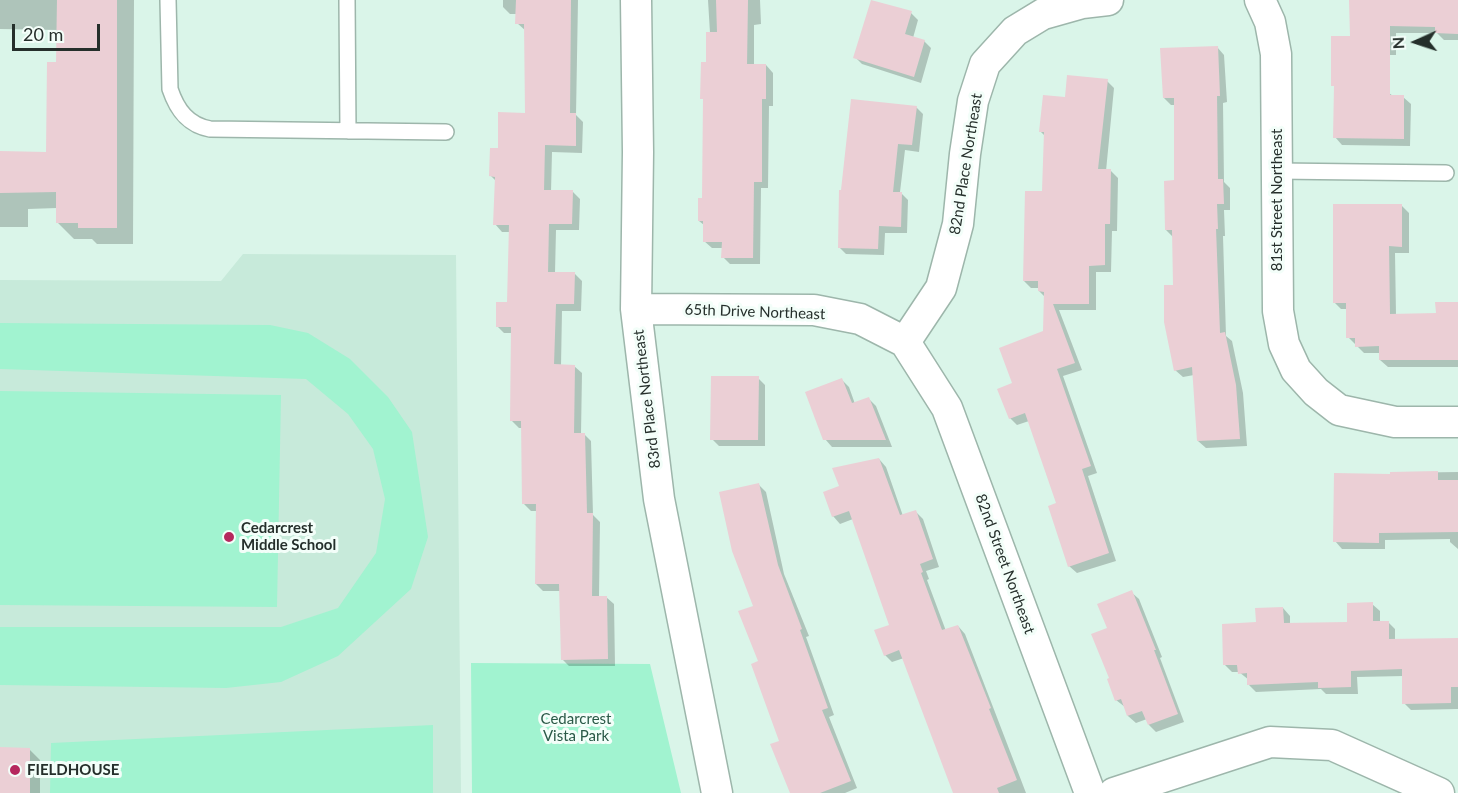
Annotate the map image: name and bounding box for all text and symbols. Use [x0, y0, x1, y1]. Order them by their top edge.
scale bar [15, 12, 104, 50]
north arrow [1386, 12, 1446, 72]
text: 20 m [23, 23, 63, 45]
text: N [1388, 36, 1407, 50]
street label: 82nd Place Northeast [946, 92, 986, 236]
street label: 81st Street Northeast [1268, 129, 1286, 271]
street label: 65th Drive Northeast [684, 301, 826, 323]
street label: 83rd Place Northeast [630, 329, 664, 469]
street label: 82nd Street Northeast [971, 492, 1039, 636]
place label: Cedarcrest Middle School [241, 519, 336, 554]
marker: Cedarcrest Middle School [222, 530, 236, 544]
park label: Cedarcrest Vista Park [541, 710, 611, 745]
place label: FIELDHOUSE [27, 761, 119, 779]
marker: FIELDHOUSE [8, 763, 22, 777]

